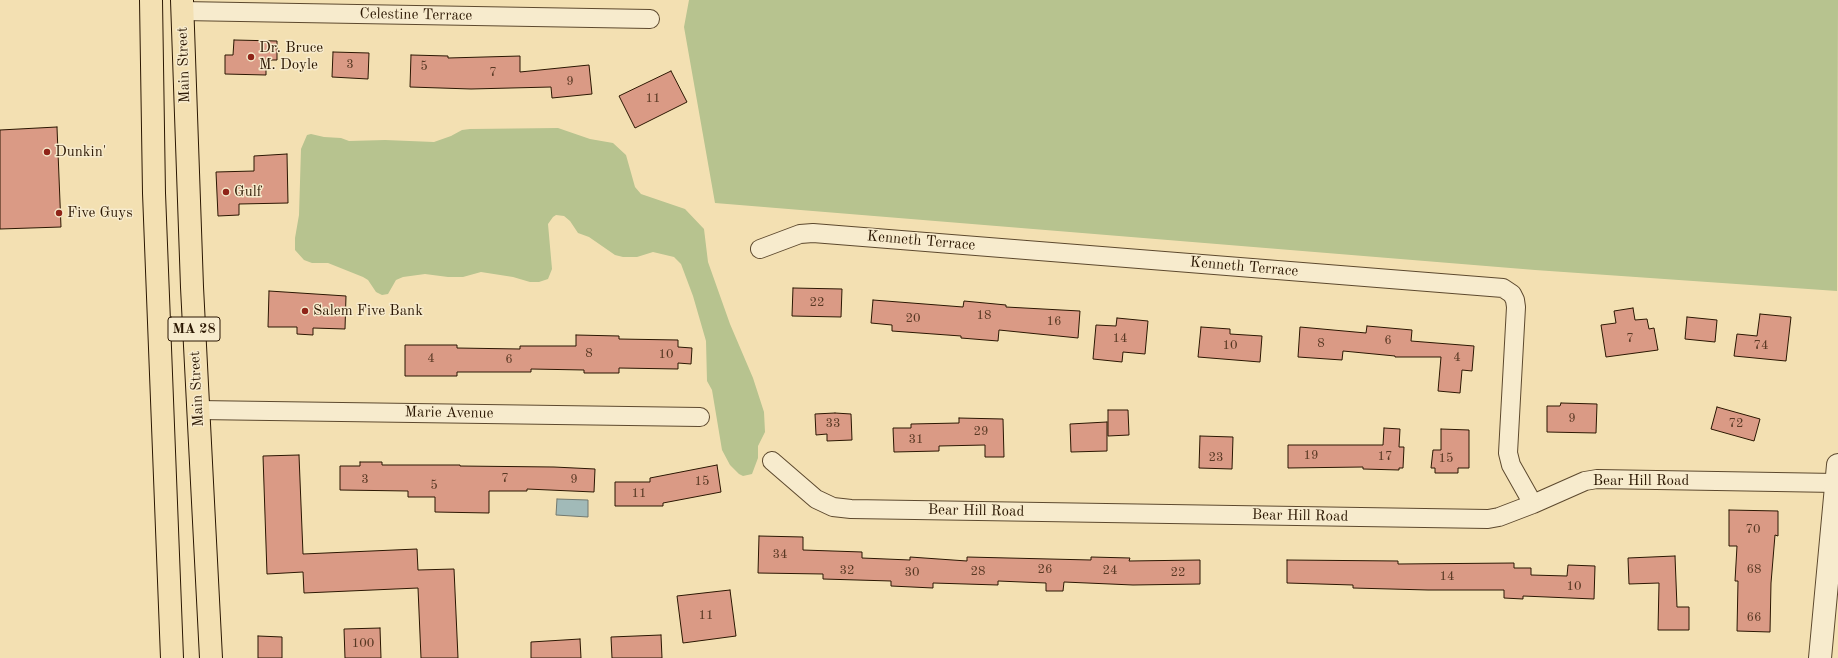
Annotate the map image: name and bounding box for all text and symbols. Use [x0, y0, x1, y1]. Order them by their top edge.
street label: Celestine Terrace [360, 5, 472, 25]
street label: Main Street [174, 27, 194, 103]
place label: Dr. Bruce M. Doyle [259, 39, 323, 74]
marker: Dr. Bruce M. Doyle [246, 52, 256, 62]
house number: 3 [346, 57, 354, 73]
house number: 5 [420, 59, 428, 75]
house number: 7 [489, 65, 497, 81]
house number: 9 [566, 74, 574, 90]
house number: 11 [645, 91, 661, 107]
place label: Dunkin' [55, 143, 106, 161]
marker: Dunkin' [42, 147, 52, 157]
place label: Gulf [234, 183, 262, 201]
marker: Gulf [221, 187, 231, 197]
place label: Five Guys [67, 204, 133, 222]
marker: Five Guys [54, 208, 64, 218]
street label: Kenneth Terrace [866, 227, 976, 255]
street label: Kenneth Terrace [1189, 253, 1299, 281]
house number: 22 [809, 295, 825, 311]
place label: Salem Five Bank [313, 302, 423, 320]
marker: Salem Five Bank [300, 306, 310, 316]
house number: 18 [976, 308, 992, 324]
house number: 20 [905, 311, 921, 327]
house number: 16 [1046, 314, 1062, 330]
road number: MA 28 [168, 317, 220, 341]
house number: 14 [1112, 331, 1128, 347]
house number: 7 [1626, 331, 1634, 347]
house number: 6 [1384, 333, 1392, 349]
house number: 8 [1317, 336, 1325, 352]
house number: 10 [1222, 338, 1238, 354]
house number: 74 [1753, 338, 1769, 354]
house number: 8 [585, 346, 593, 362]
house number: 10 [658, 347, 674, 363]
house number: 4 [1453, 350, 1461, 366]
street label: Main Street [186, 351, 208, 427]
house number: 4 [427, 351, 435, 367]
house number: 6 [505, 352, 513, 368]
street label: Marie Avenue [404, 403, 494, 423]
house number: 9 [1568, 411, 1576, 427]
house number: 33 [825, 416, 841, 432]
house number: 72 [1728, 416, 1744, 432]
house number: 29 [973, 424, 989, 440]
house number: 31 [908, 432, 924, 448]
house number: 19 [1303, 448, 1319, 464]
house number: 17 [1377, 449, 1393, 465]
house number: 23 [1208, 450, 1224, 466]
house number: 15 [1438, 451, 1454, 467]
house number: 7 [501, 471, 509, 487]
house number: 3 [361, 472, 369, 488]
house number: 9 [570, 472, 578, 488]
street label: Bear Hill Road [1593, 472, 1689, 490]
house number: 15 [694, 474, 710, 490]
house number: 5 [430, 478, 438, 494]
house number: 11 [631, 486, 647, 502]
street label: Bear Hill Road [928, 501, 1024, 521]
street label: Bear Hill Road [1252, 506, 1348, 526]
house number: 70 [1745, 522, 1761, 538]
house number: 34 [772, 547, 788, 563]
house number: 26 [1037, 562, 1053, 578]
house number: 68 [1746, 562, 1762, 578]
house number: 32 [839, 563, 855, 579]
house number: 24 [1102, 563, 1118, 579]
house number: 28 [970, 564, 986, 580]
house number: 30 [904, 565, 920, 581]
house number: 22 [1170, 565, 1186, 581]
house number: 14 [1439, 569, 1455, 585]
house number: 10 [1566, 579, 1582, 595]
house number: 11 [698, 608, 714, 624]
house number: 66 [1746, 610, 1762, 626]
house number: 100 [352, 636, 374, 652]

